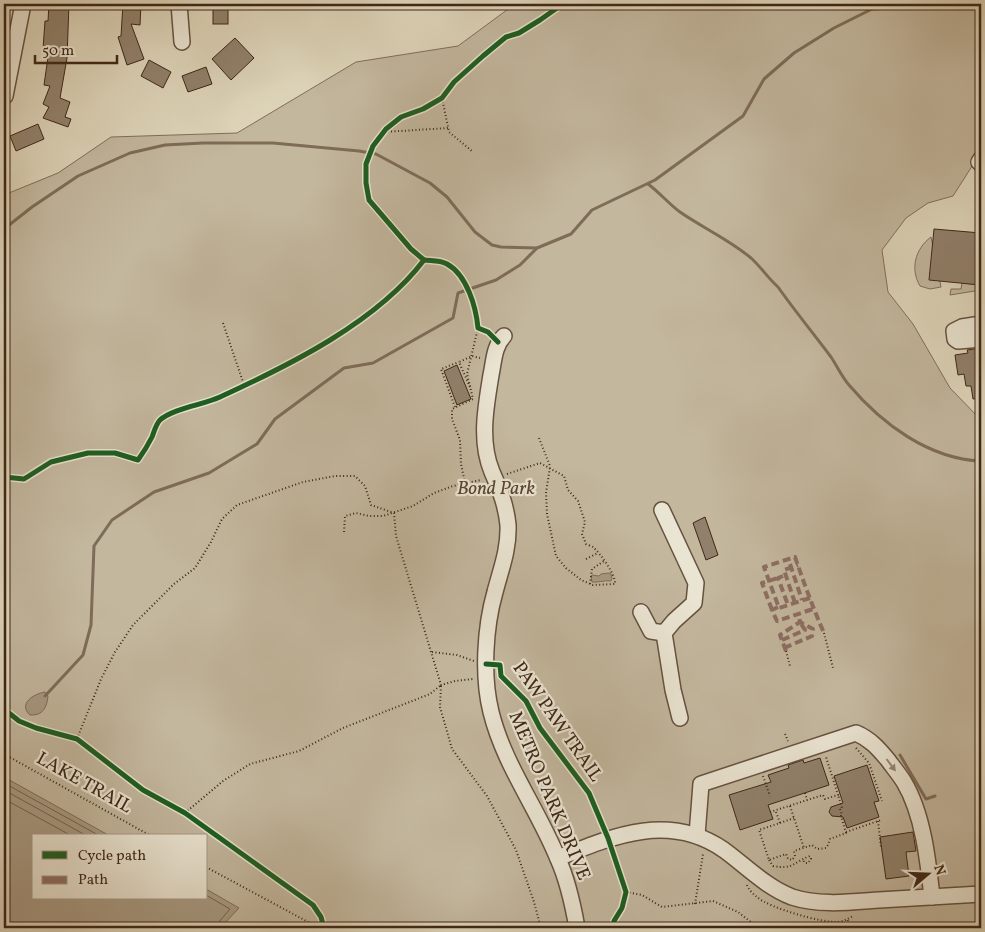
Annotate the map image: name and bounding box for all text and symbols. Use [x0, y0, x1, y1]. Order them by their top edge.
scale bar [35, 32, 118, 64]
text: 50 m [42, 41, 74, 62]
park label: Bond Park [457, 476, 535, 502]
street label: PAW PAW TRAIL [506, 657, 608, 788]
street label: METRO PARK DRIVE [502, 708, 596, 884]
street label: LAKE TRAIL [31, 746, 137, 820]
one-way arrow [886, 758, 897, 771]
legend [32, 834, 208, 900]
text: Cycle path [78, 846, 146, 867]
north arrow [902, 850, 952, 900]
text: N [928, 862, 950, 878]
text: Path [78, 870, 108, 891]

